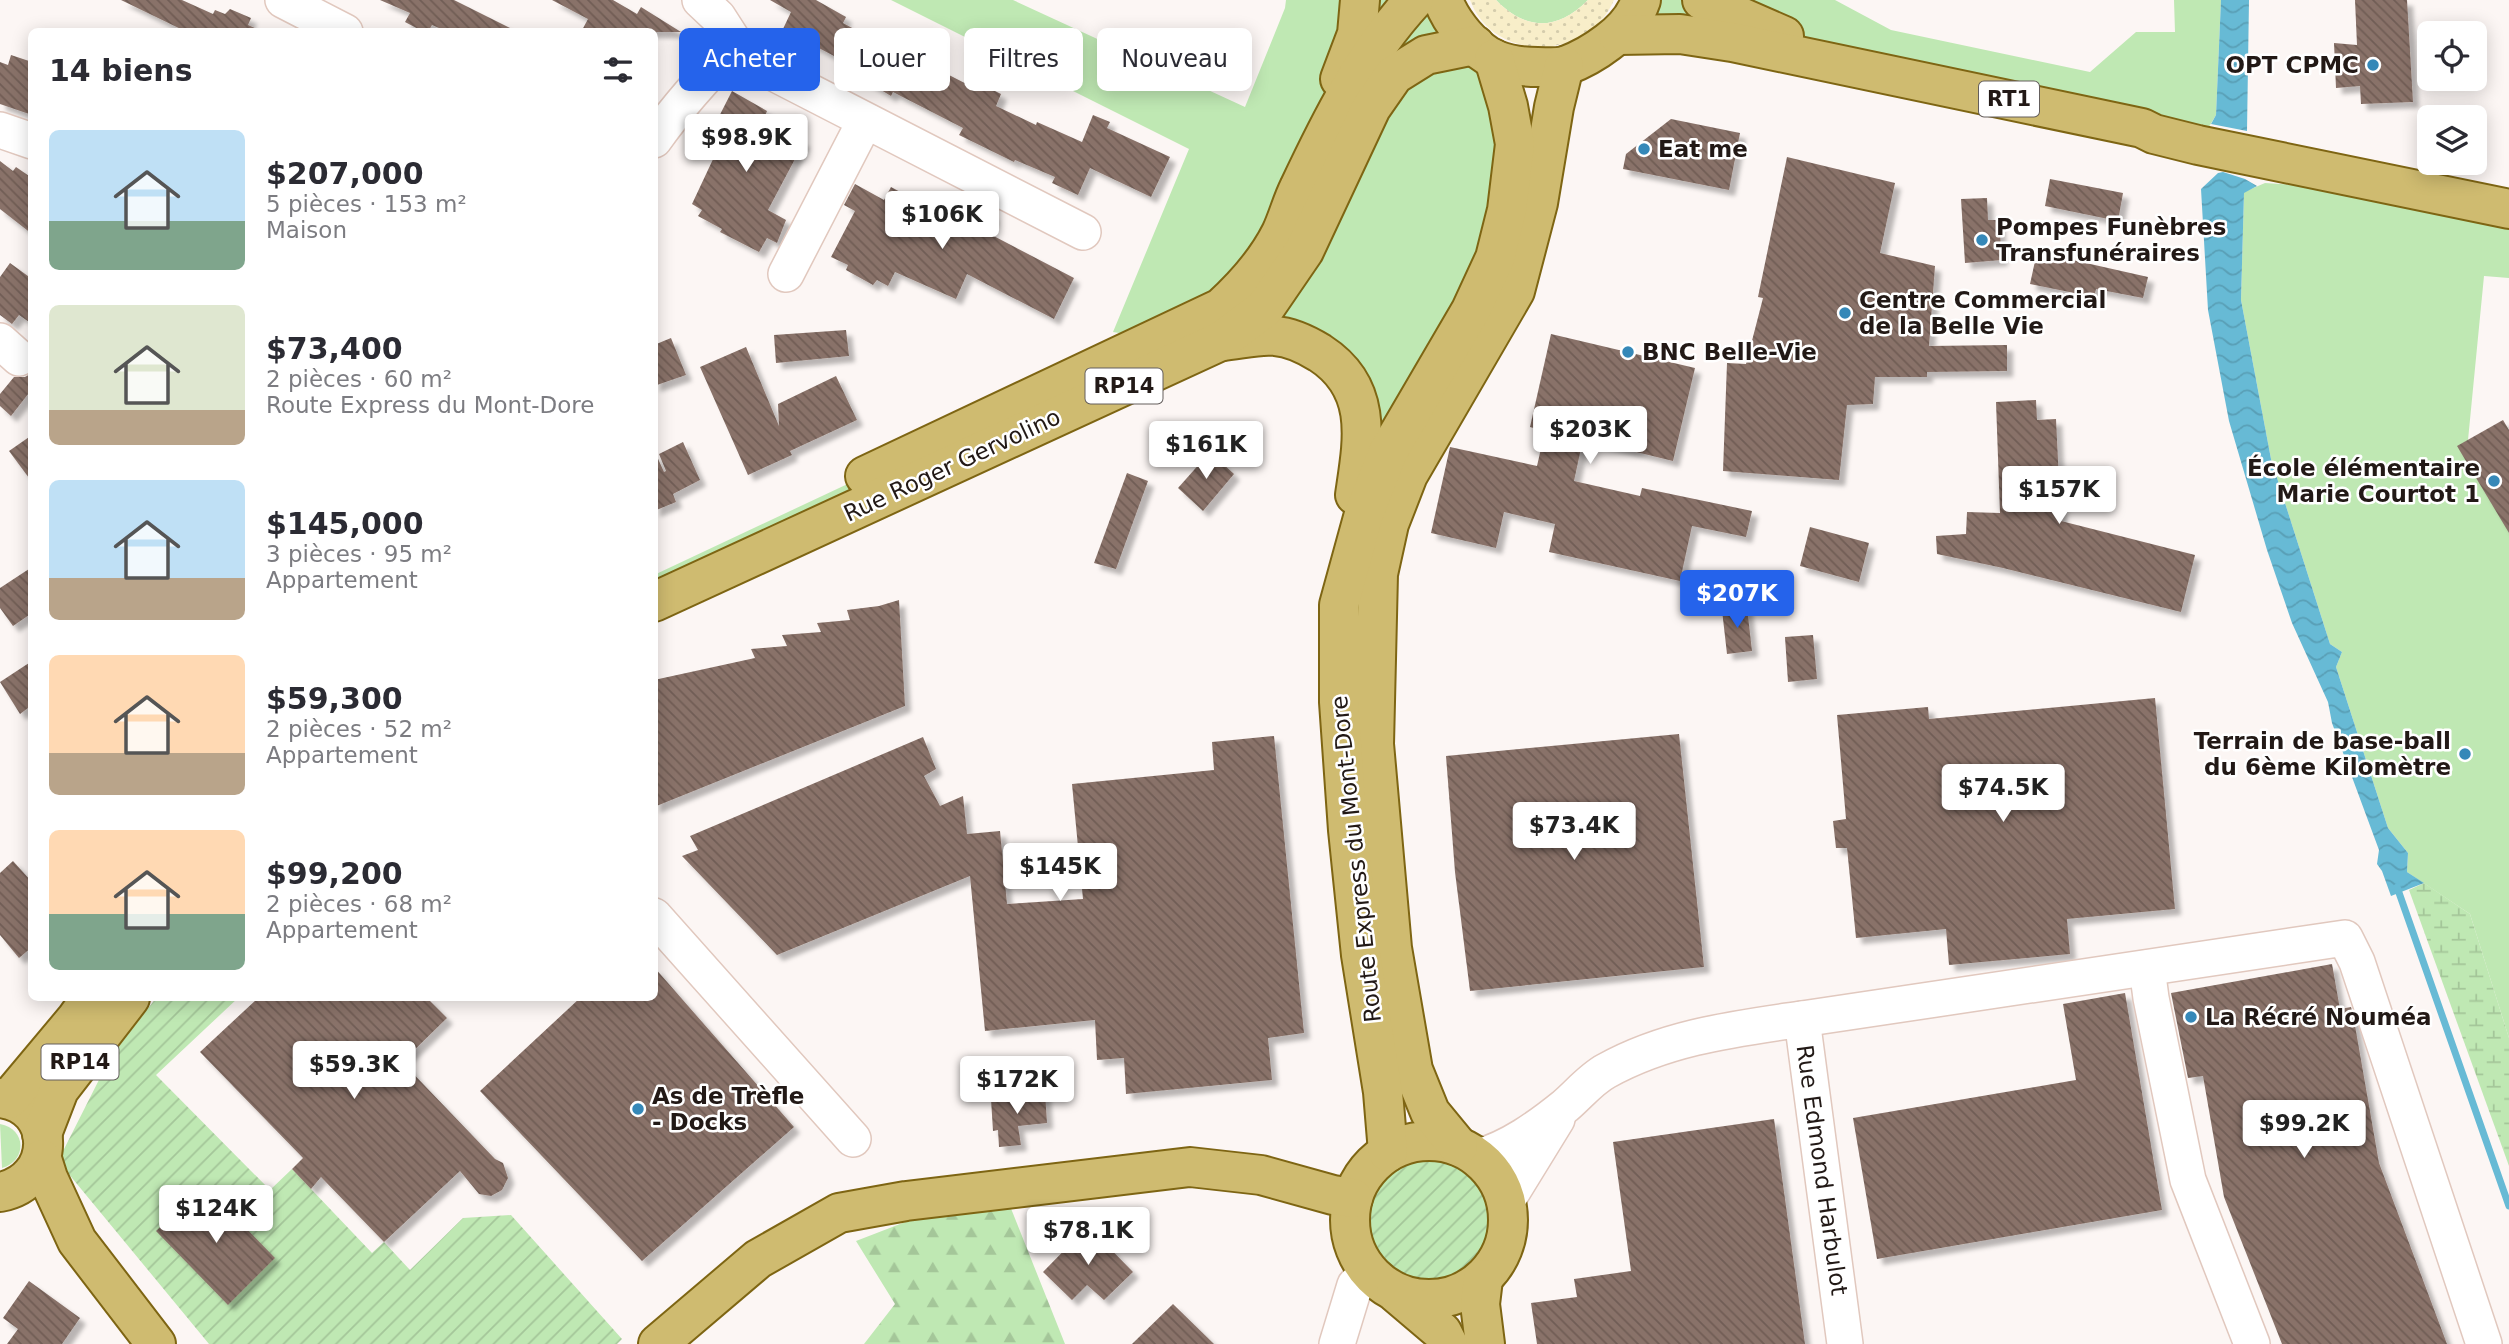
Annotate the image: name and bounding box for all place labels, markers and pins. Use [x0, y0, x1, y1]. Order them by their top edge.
place label: OPT CPMC [2225, 52, 2359, 78]
marker: OPT CPMC [2365, 57, 2381, 73]
pin: $98.9K [689, 114, 803, 174]
place label: Eat me [1658, 136, 1748, 162]
marker: Eat me [1636, 141, 1652, 157]
pin: $106K [893, 191, 991, 251]
place label: Pompes Funèbres Transfunéraires [1996, 214, 2226, 266]
marker: Pompes Funèbres Transfunéraires [1974, 232, 1990, 248]
place label: Centre Commercial de la Belle Vie [1859, 287, 2106, 339]
marker: Centre Commercial de la Belle Vie [1837, 305, 1853, 321]
place label: BNC Belle-Vie [1642, 339, 1817, 365]
marker: BNC Belle-Vie [1620, 344, 1636, 360]
pin: $203K [1541, 406, 1639, 466]
pin: $161K [1157, 421, 1255, 481]
place label: École élémentaire Marie Courtot 1 [2247, 454, 2480, 507]
pin: $157K [2010, 466, 2108, 526]
marker: École élémentaire Marie Courtot 1 [2486, 473, 2502, 489]
pin: $207K [1688, 570, 1786, 630]
place label: Terrain de base-ball du 6ème Kilomètre [2194, 728, 2451, 780]
marker: Terrain de base-ball du 6ème Kilomètre [2457, 746, 2473, 762]
pin: $74.5K [1946, 764, 2060, 824]
pin: $73.4K [1517, 802, 1631, 862]
pin: $145K [1011, 844, 1109, 903]
place label: La Récré Nouméa [2205, 1004, 2432, 1030]
marker: La Récré Nouméa [2183, 1009, 2199, 1025]
pin: $59.3K [297, 1042, 411, 1101]
pin: $172K [968, 1056, 1066, 1116]
place label: As de Trèfle - Docks [652, 1083, 804, 1135]
pin: $99.2K [2247, 1100, 2361, 1160]
marker: As de Trèfle - Docks [630, 1101, 646, 1117]
pin: $124K [167, 1186, 265, 1245]
pin: $78.1K [1031, 1208, 1145, 1267]

